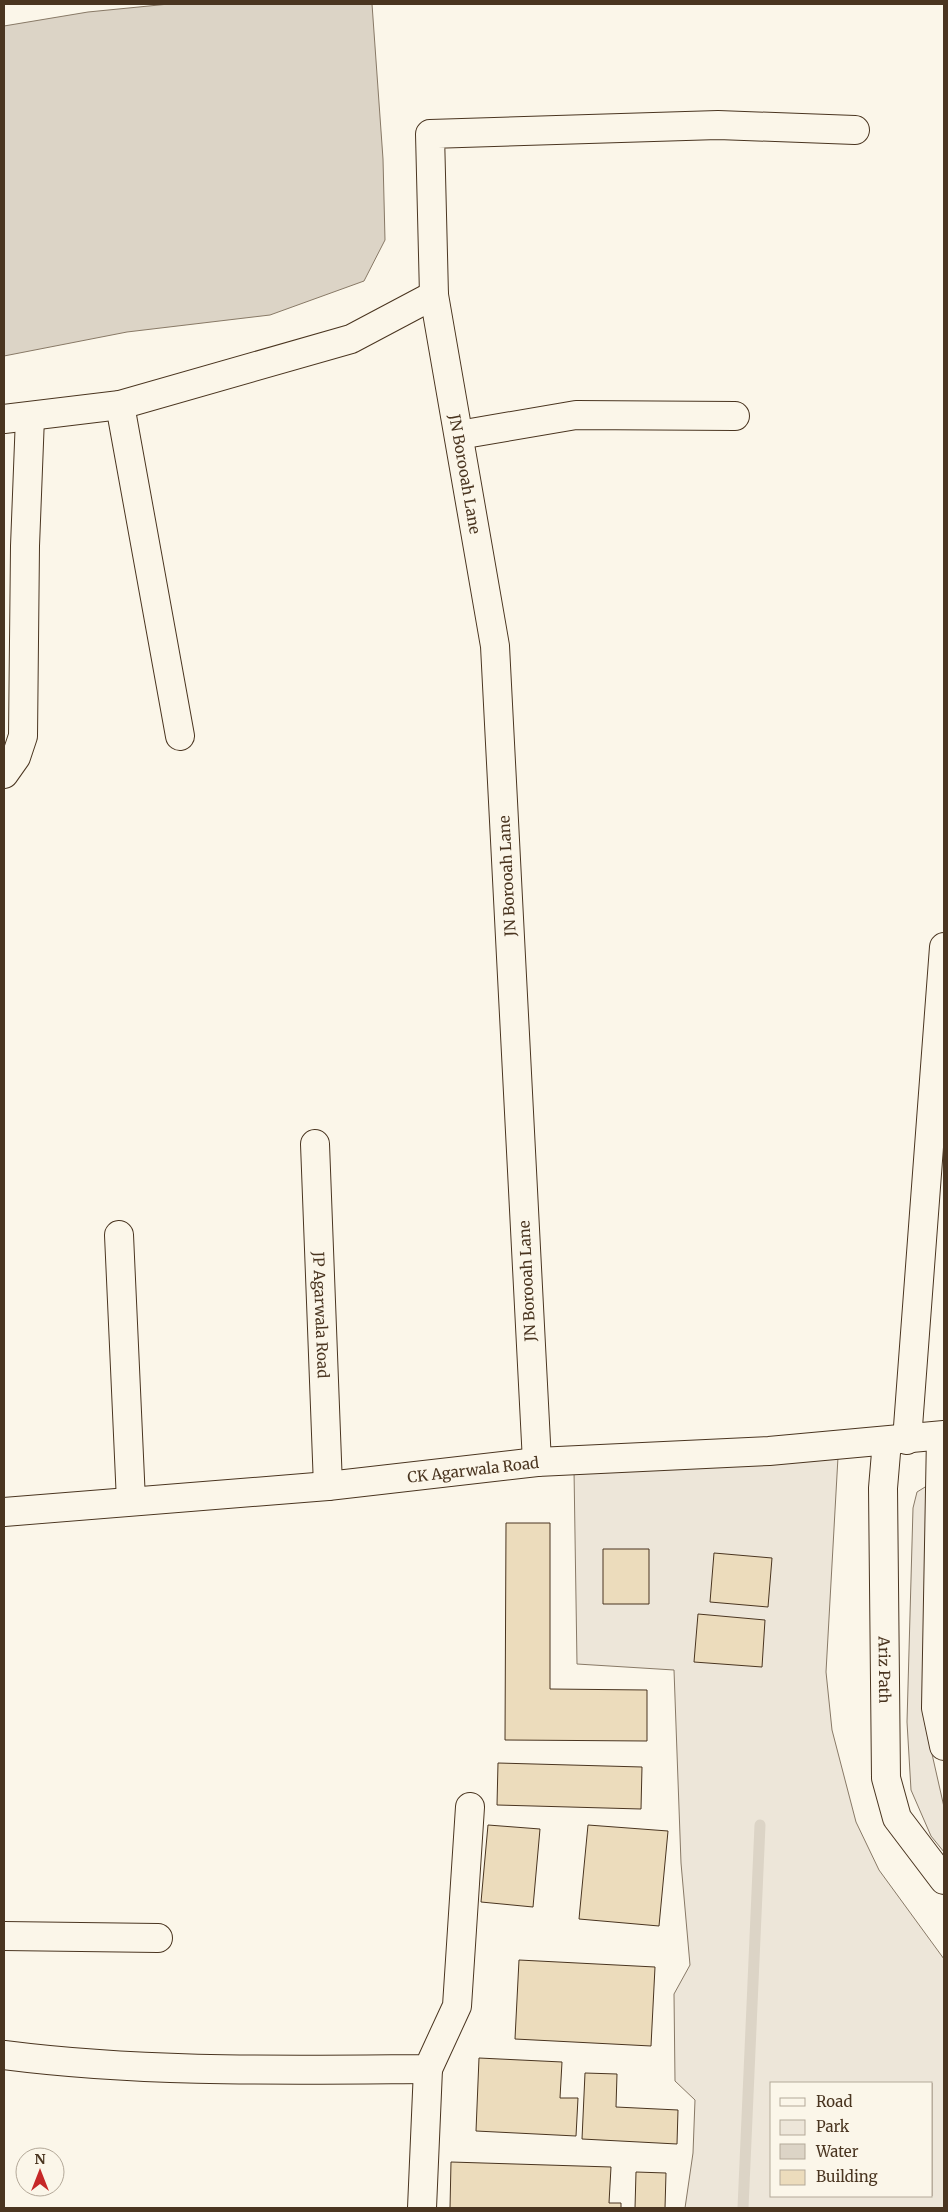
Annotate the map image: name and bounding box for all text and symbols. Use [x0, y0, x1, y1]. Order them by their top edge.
street label: JN Borooah Lane [445, 412, 485, 536]
street label: JN Borooah Lane [494, 815, 520, 938]
street label: JN Borooah Lane [514, 1220, 540, 1343]
street label: JP Agarwala Road [310, 1250, 333, 1379]
street label: CK Agarwala Road [406, 1452, 540, 1486]
street label: Ariz Path [875, 1635, 895, 1703]
legend [770, 2082, 933, 2197]
text: Road [816, 2092, 852, 2111]
text: Park [816, 2117, 850, 2136]
text: Water [815, 2142, 859, 2161]
north arrow [15, 2147, 65, 2197]
text: N [34, 2150, 46, 2168]
text: Building [816, 2167, 878, 2186]

